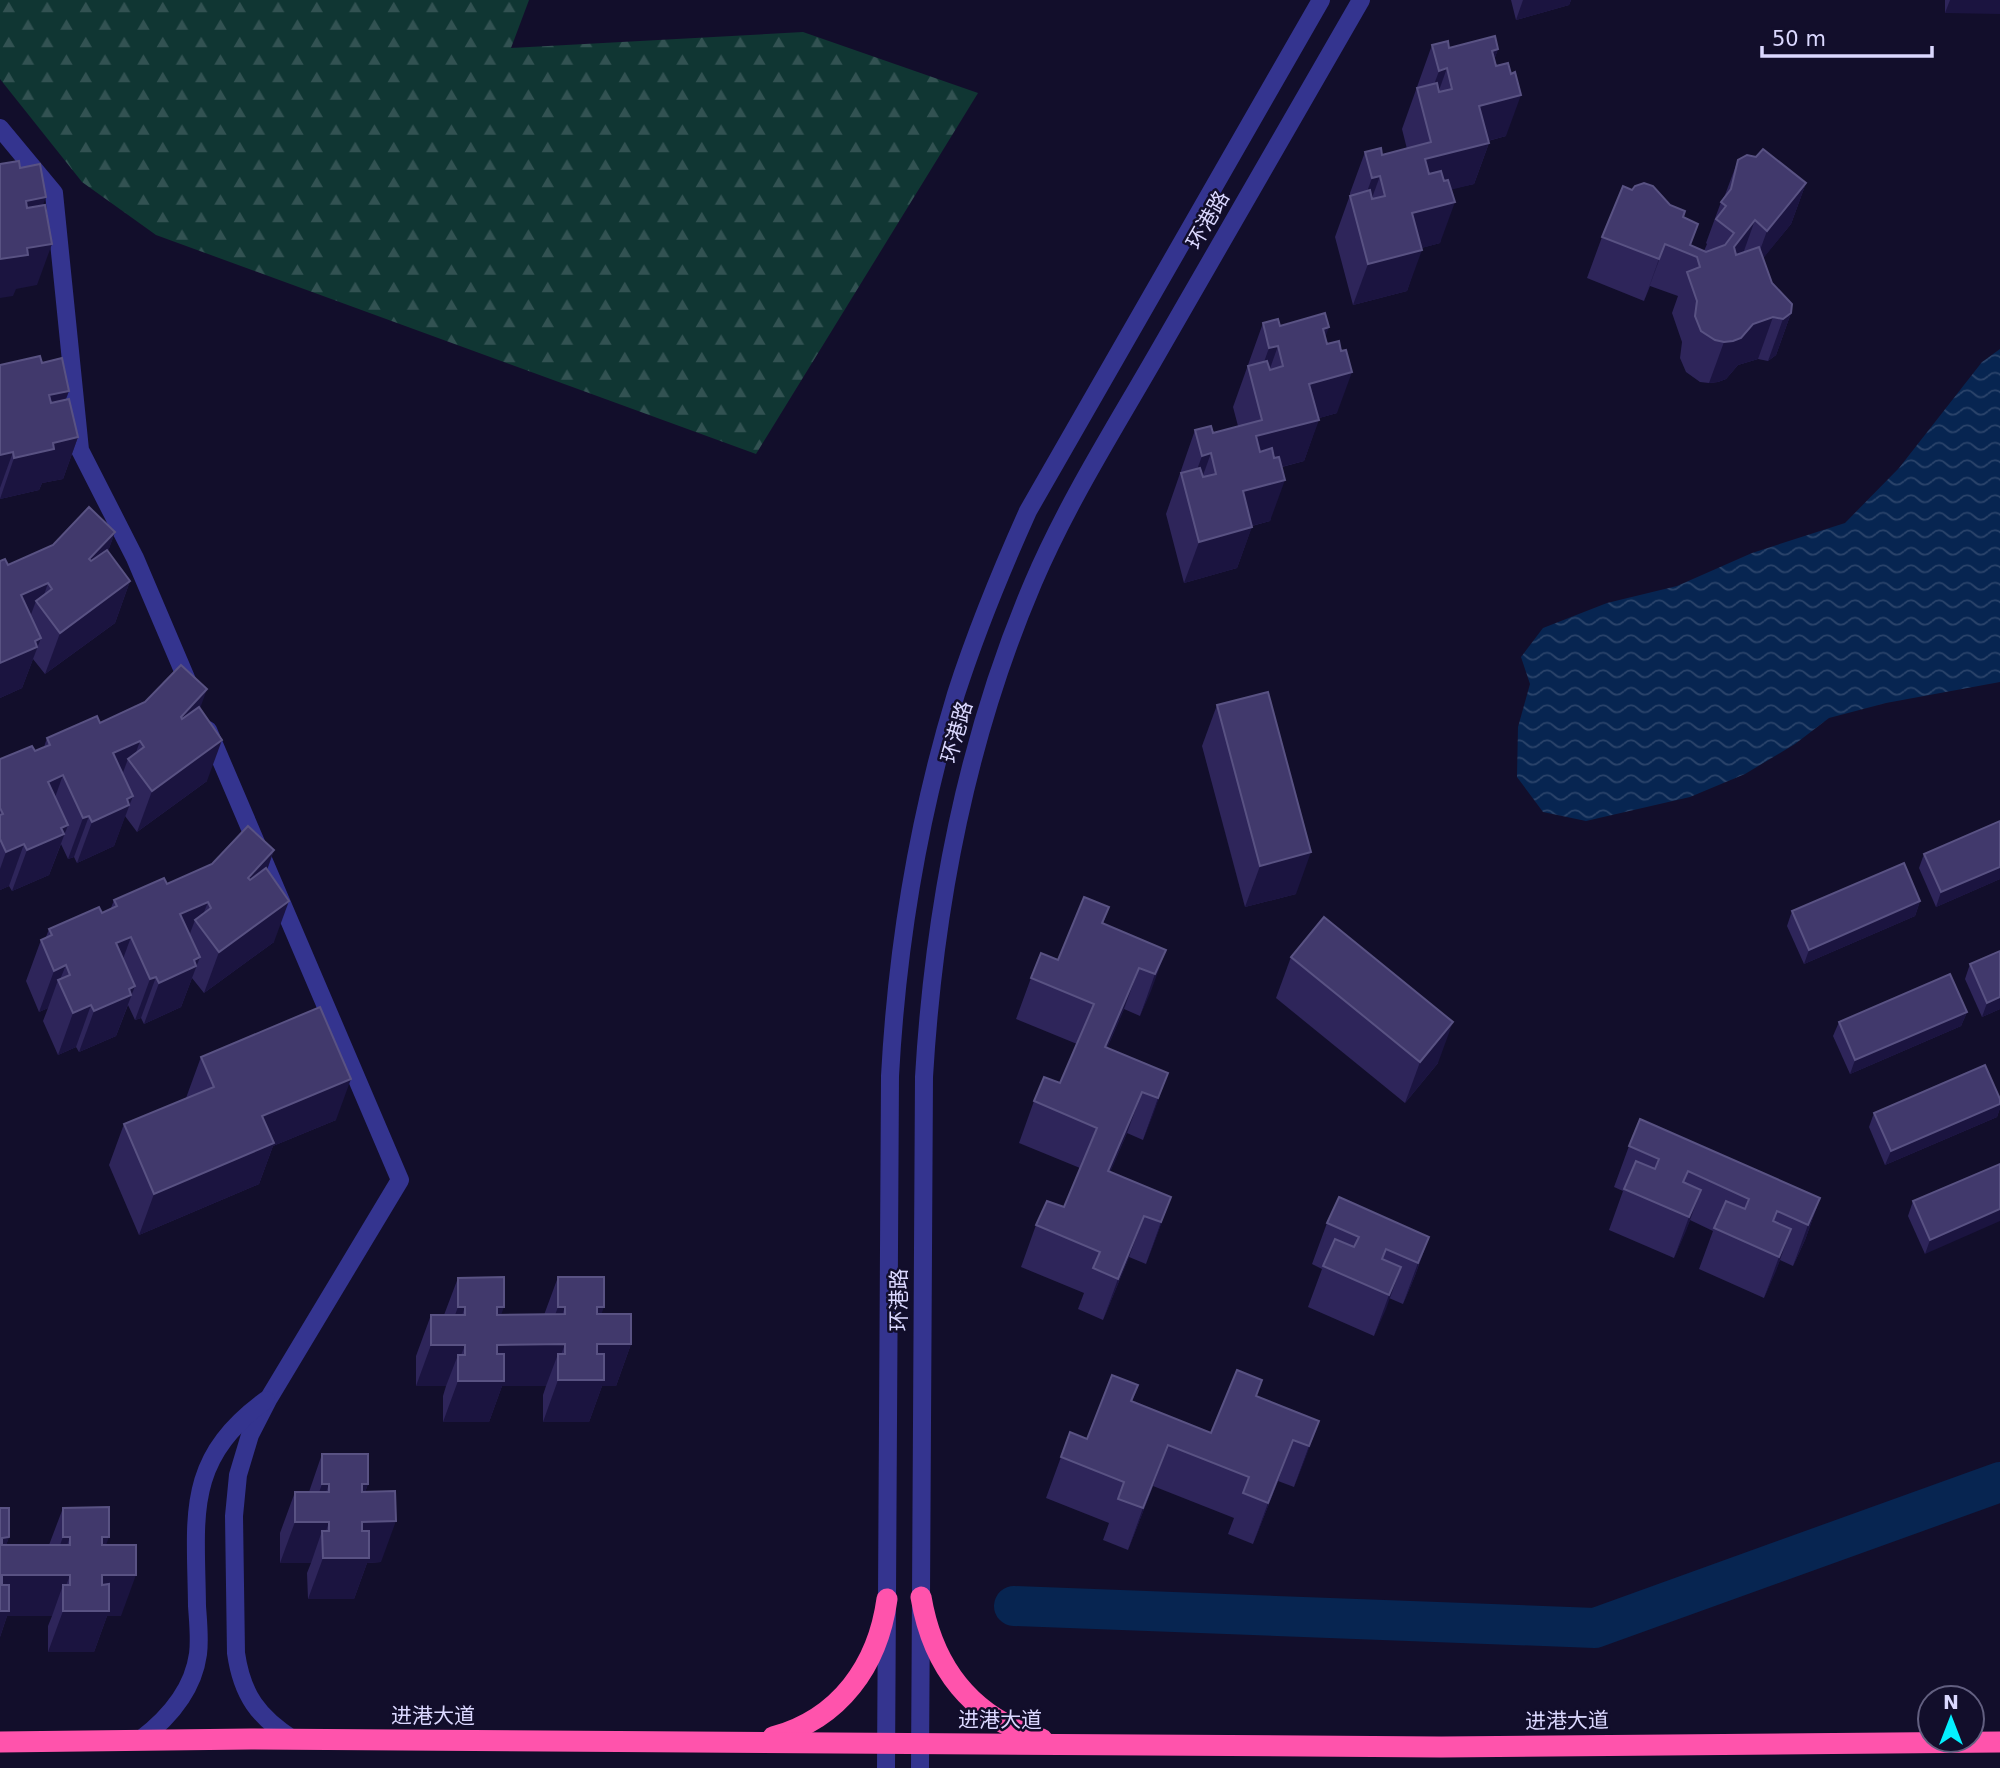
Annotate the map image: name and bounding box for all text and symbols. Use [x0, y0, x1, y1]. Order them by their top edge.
scale bar [1762, 14, 1932, 58]
text: 50 m [1772, 27, 1826, 51]
street label: 环港路 [1182, 187, 1234, 253]
street label: 环港路 [937, 698, 977, 766]
street label: 环港路 [887, 1269, 911, 1332]
north arrow [1916, 1684, 1986, 1754]
text: N [1943, 1691, 1959, 1713]
street label: 进港大道 [391, 1704, 475, 1728]
street label: 进港大道 [958, 1708, 1042, 1732]
street label: 进港大道 [1525, 1708, 1609, 1734]

